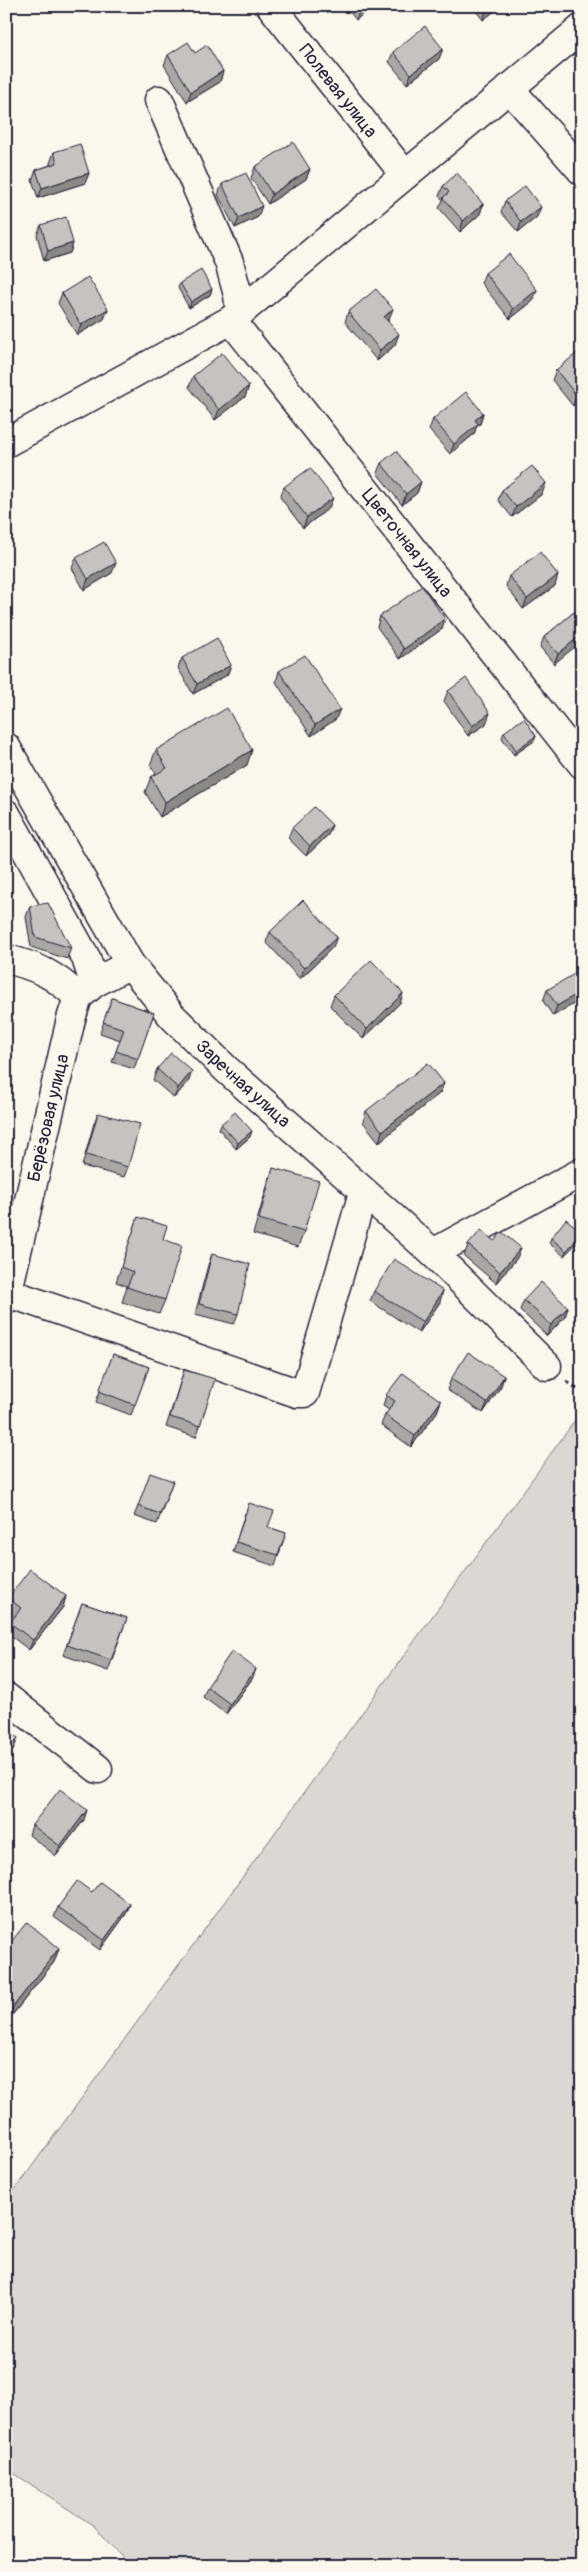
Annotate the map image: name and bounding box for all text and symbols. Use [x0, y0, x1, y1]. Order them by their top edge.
street label: Полевая улица [294, 39, 382, 142]
street label: Цветочная улица [357, 484, 457, 602]
street label: Заречная улица [191, 1034, 295, 1133]
street label: Берёзовая улица [22, 1052, 74, 1184]

